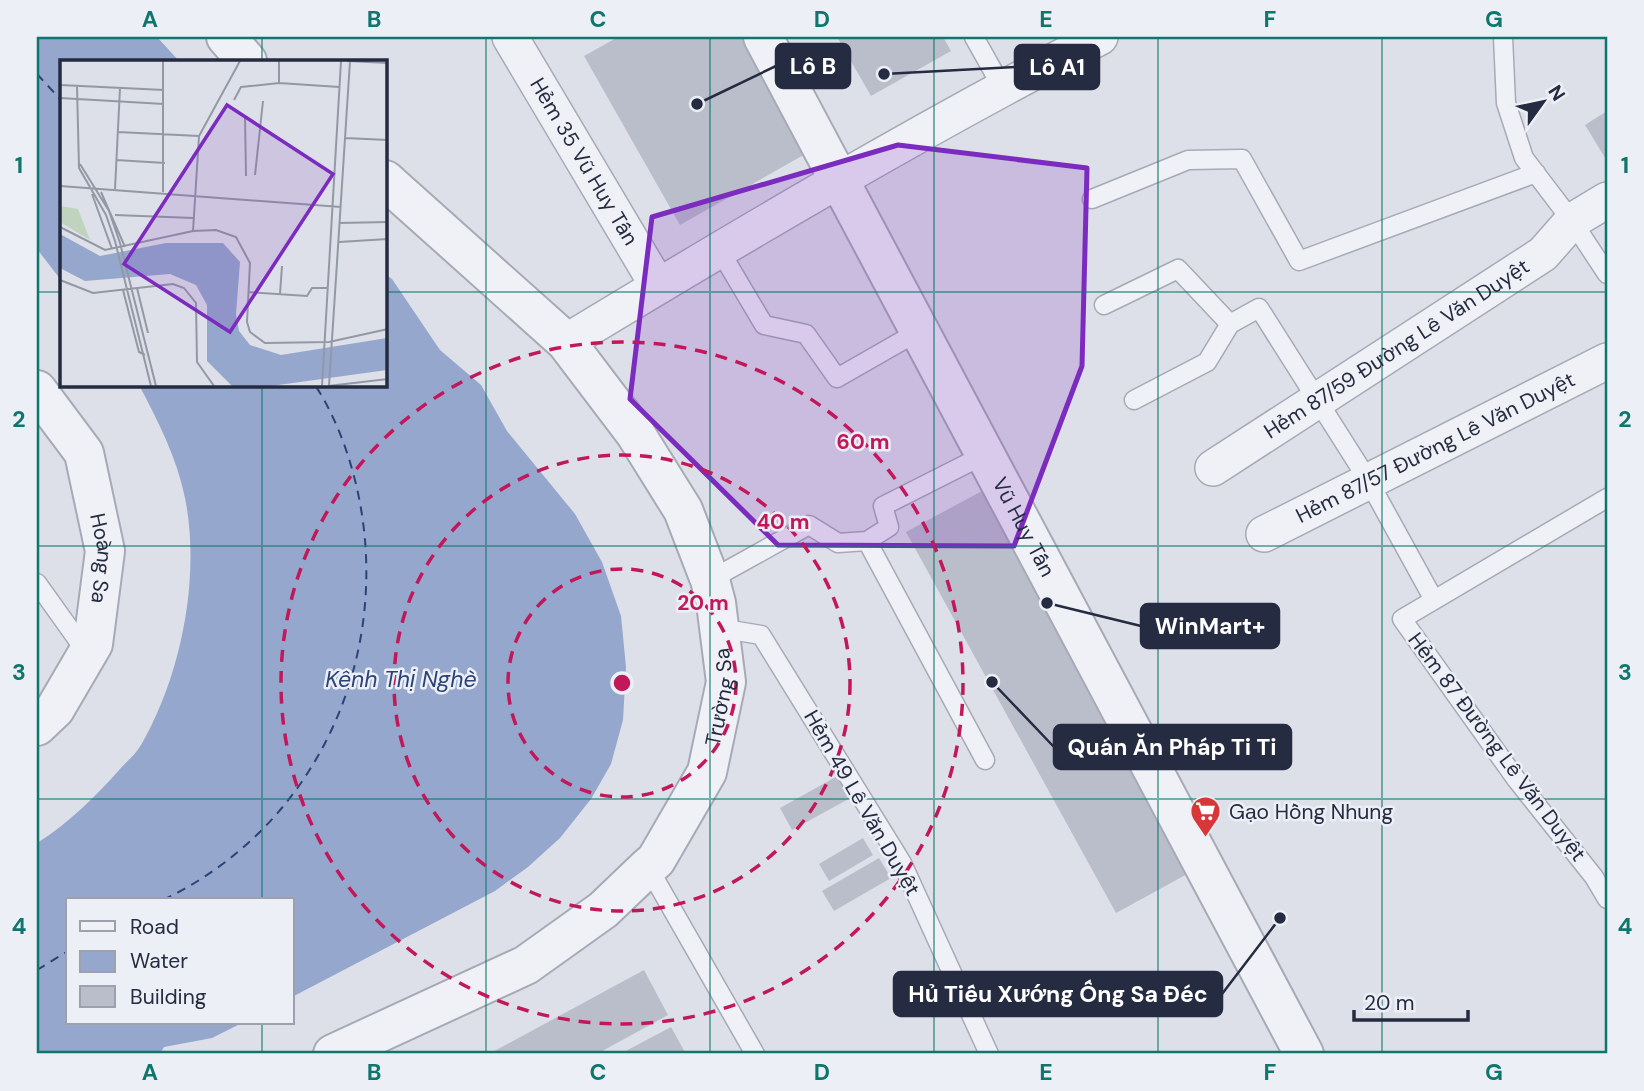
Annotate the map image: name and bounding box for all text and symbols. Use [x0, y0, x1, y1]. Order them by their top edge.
text: A [142, 4, 158, 34]
text: B [367, 4, 381, 34]
text: C [590, 4, 606, 34]
text: D [814, 4, 830, 34]
text: E [1039, 4, 1053, 34]
text: F [1264, 4, 1277, 34]
text: G [1485, 4, 1503, 34]
callout: Lô B [776, 44, 850, 88]
callout: Lô A1 [1015, 45, 1099, 89]
text: Lô B [790, 51, 836, 81]
text: Lô A1 [1029, 52, 1085, 82]
inset map [60, 60, 387, 387]
north arrow [1508, 66, 1578, 136]
street label: Hẻm 35 Vũ Huy Tấn [524, 73, 645, 250]
text: N [1543, 80, 1571, 106]
text: 1 [15, 150, 23, 180]
text: 1 [1621, 150, 1629, 180]
street label: Hẻm 87/59 Đường Lê Văn Duyệt [1259, 253, 1535, 445]
street label: Hẻm 87/57 Đường Lê Văn Duyệt [1291, 365, 1580, 530]
text: 2 [12, 404, 26, 434]
text: 2 [1618, 404, 1632, 434]
text: 60 m [837, 428, 889, 456]
street label: Vũ Huy Tấn [986, 472, 1062, 582]
text: 40 m [756, 508, 810, 536]
street label: Hoàng Sa [83, 510, 119, 605]
text: 20 m [677, 589, 729, 617]
callout: WinMart+ [1141, 604, 1279, 648]
text: WinMart+ [1155, 611, 1265, 641]
street label: Hẻm 87 Đường Lê Văn Duyệt [1402, 627, 1592, 867]
street label: Trường Sa [699, 647, 741, 749]
text: 3 [12, 657, 26, 687]
text: 3 [1618, 657, 1632, 687]
water label: Kênh Thị Nghè [325, 664, 477, 694]
centre of rings [610, 671, 634, 695]
street label: Hẻm 49 Lê Văn Duyệt [797, 705, 927, 901]
callout: Quán Ăn Pháp Ti Ti [1054, 725, 1291, 769]
text: Quán Ăn Pháp Ti Ti [1068, 732, 1276, 762]
supermarket icon: Gạo Hồng Nhung [1189, 795, 1223, 839]
place label: Gạo Hồng Nhung [1229, 798, 1393, 826]
legend [66, 898, 294, 1024]
text: 4 [12, 911, 27, 941]
text: 4 [1618, 911, 1633, 941]
text: Road [130, 913, 179, 941]
text: Water [130, 947, 188, 975]
callout: Hủ Tiếu Xướng Ống Sa Đéc [894, 972, 1222, 1016]
text: Hủ Tiếu Xướng Ống Sa Đéc [908, 979, 1208, 1009]
scale bar [1354, 979, 1467, 1023]
text: Building [130, 983, 207, 1011]
text: 20 m [1364, 989, 1415, 1017]
text: A [142, 1057, 158, 1087]
text: B [367, 1057, 381, 1087]
text: C [590, 1057, 606, 1087]
text: D [814, 1057, 830, 1087]
text: E [1039, 1057, 1053, 1087]
text: F [1264, 1057, 1277, 1087]
text: G [1485, 1057, 1503, 1087]

